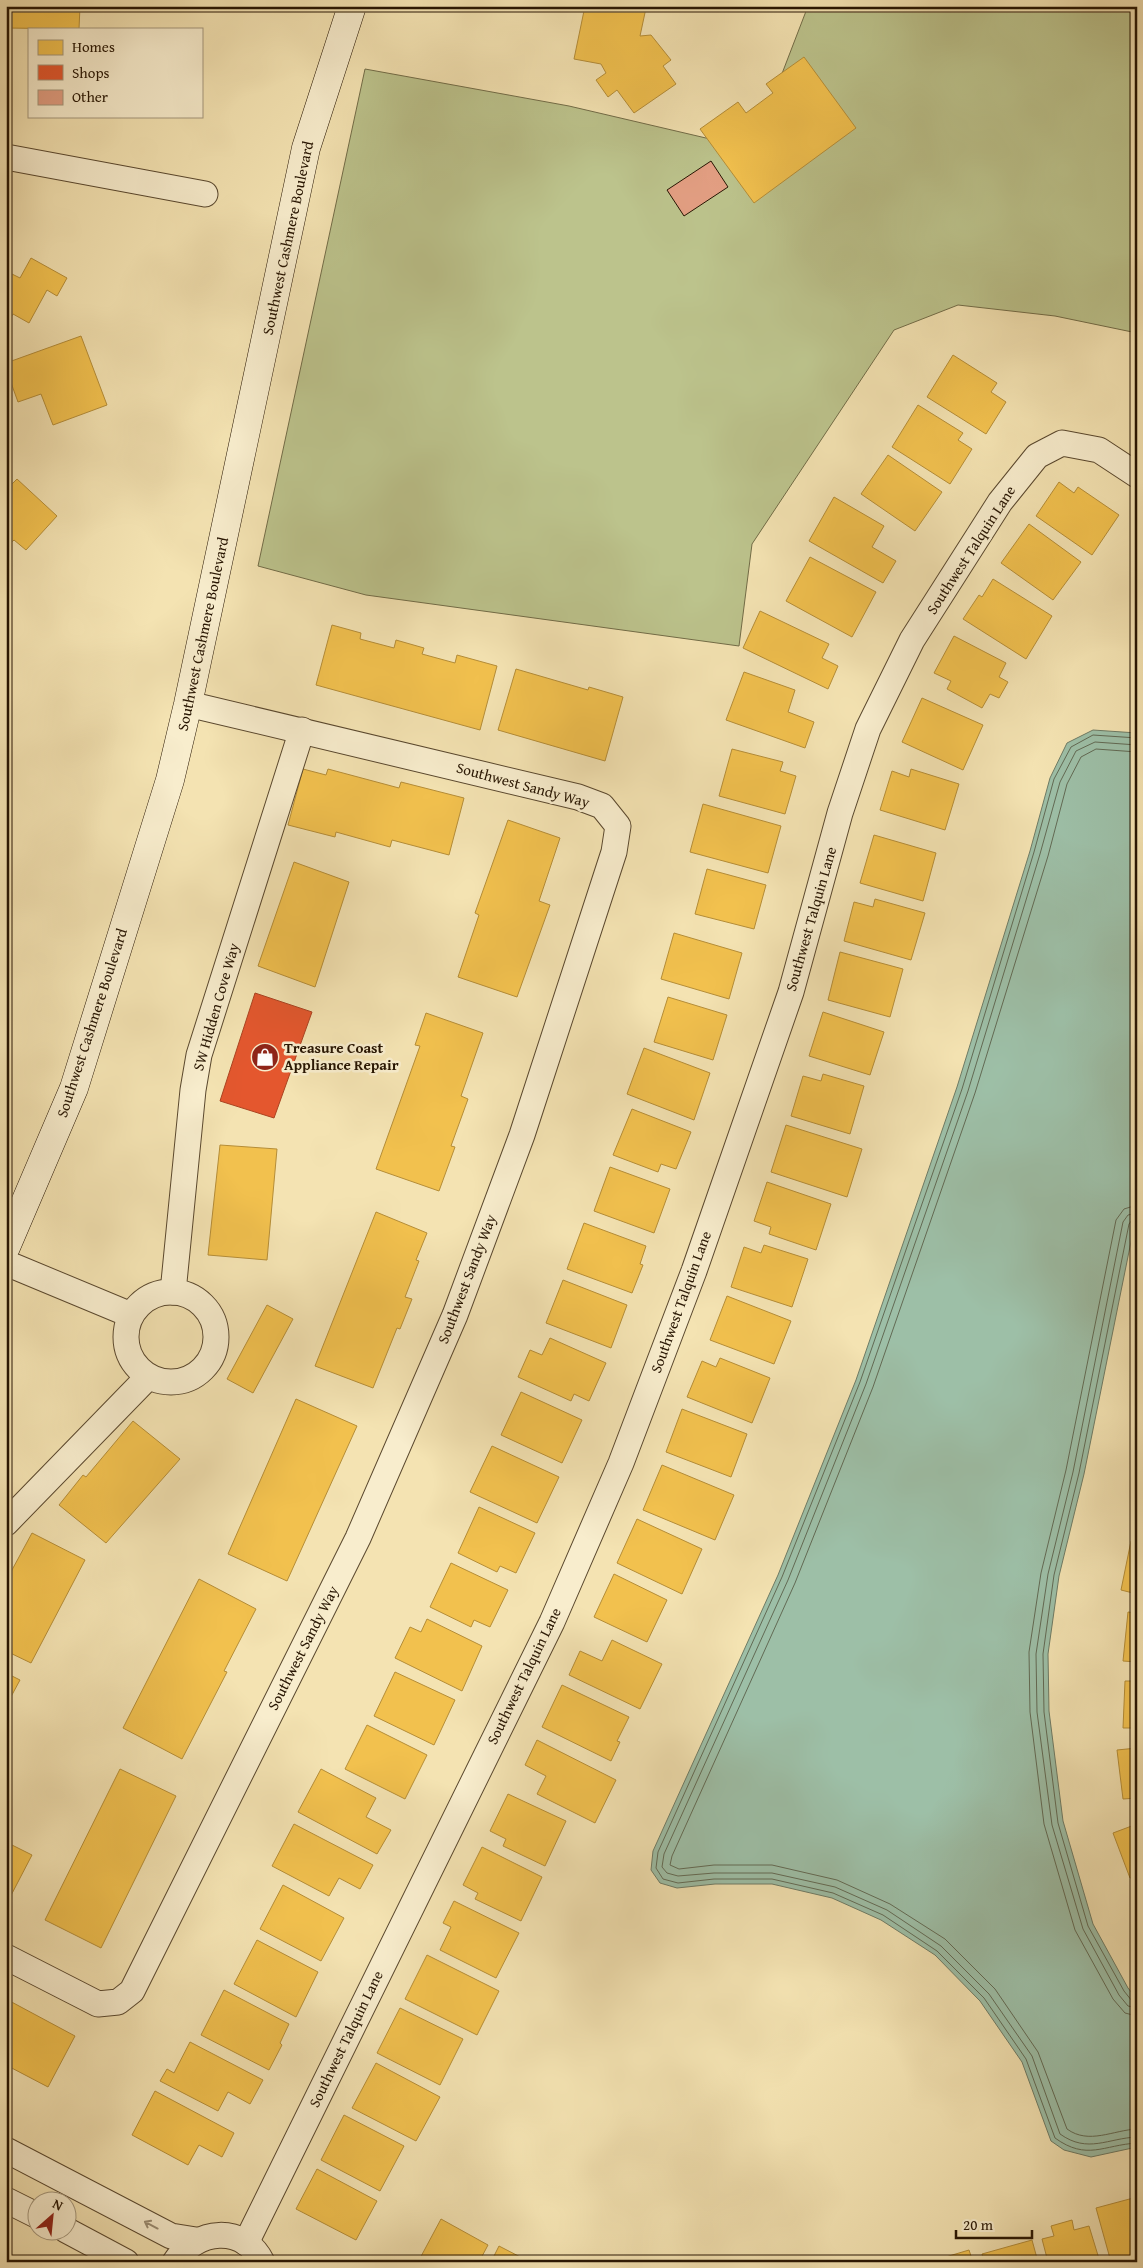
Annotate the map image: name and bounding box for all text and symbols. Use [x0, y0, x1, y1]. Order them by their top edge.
legend [28, 28, 202, 118]
text: Homes [72, 36, 115, 57]
text: Shops [72, 62, 109, 83]
text: Other [72, 86, 108, 107]
street label: Southwest Cashmere Boulevard [257, 139, 318, 337]
street label: Southwest Talquin Lane [921, 481, 1020, 618]
street label: Southwest Cashmere Boulevard [172, 535, 233, 733]
street label: Southwest Sandy Way [454, 757, 593, 813]
street label: Southwest Talquin Lane [780, 844, 841, 994]
street label: Southwest Cashmere Boulevard [51, 926, 132, 1120]
street label: SW Hidden Cove Way [187, 940, 244, 1073]
place label: Treasure Coast Appliance Repair [284, 1037, 399, 1075]
shop icon: Treasure Coast Appliance Repair [250, 1042, 280, 1072]
street label: Southwest Sandy Way [432, 1211, 501, 1347]
street label: Southwest Talquin Lane [645, 1228, 716, 1376]
street label: Southwest Sandy Way [262, 1581, 343, 1714]
street label: Southwest Talquin Lane [481, 1604, 566, 1748]
street label: Southwest Talquin Lane [303, 1967, 388, 2111]
north arrow [28, 2190, 78, 2240]
text: N [49, 2193, 67, 2216]
scale bar [956, 2208, 1032, 2240]
text: 20 m [963, 2214, 994, 2235]
one-way arrow [144, 2220, 159, 2230]

